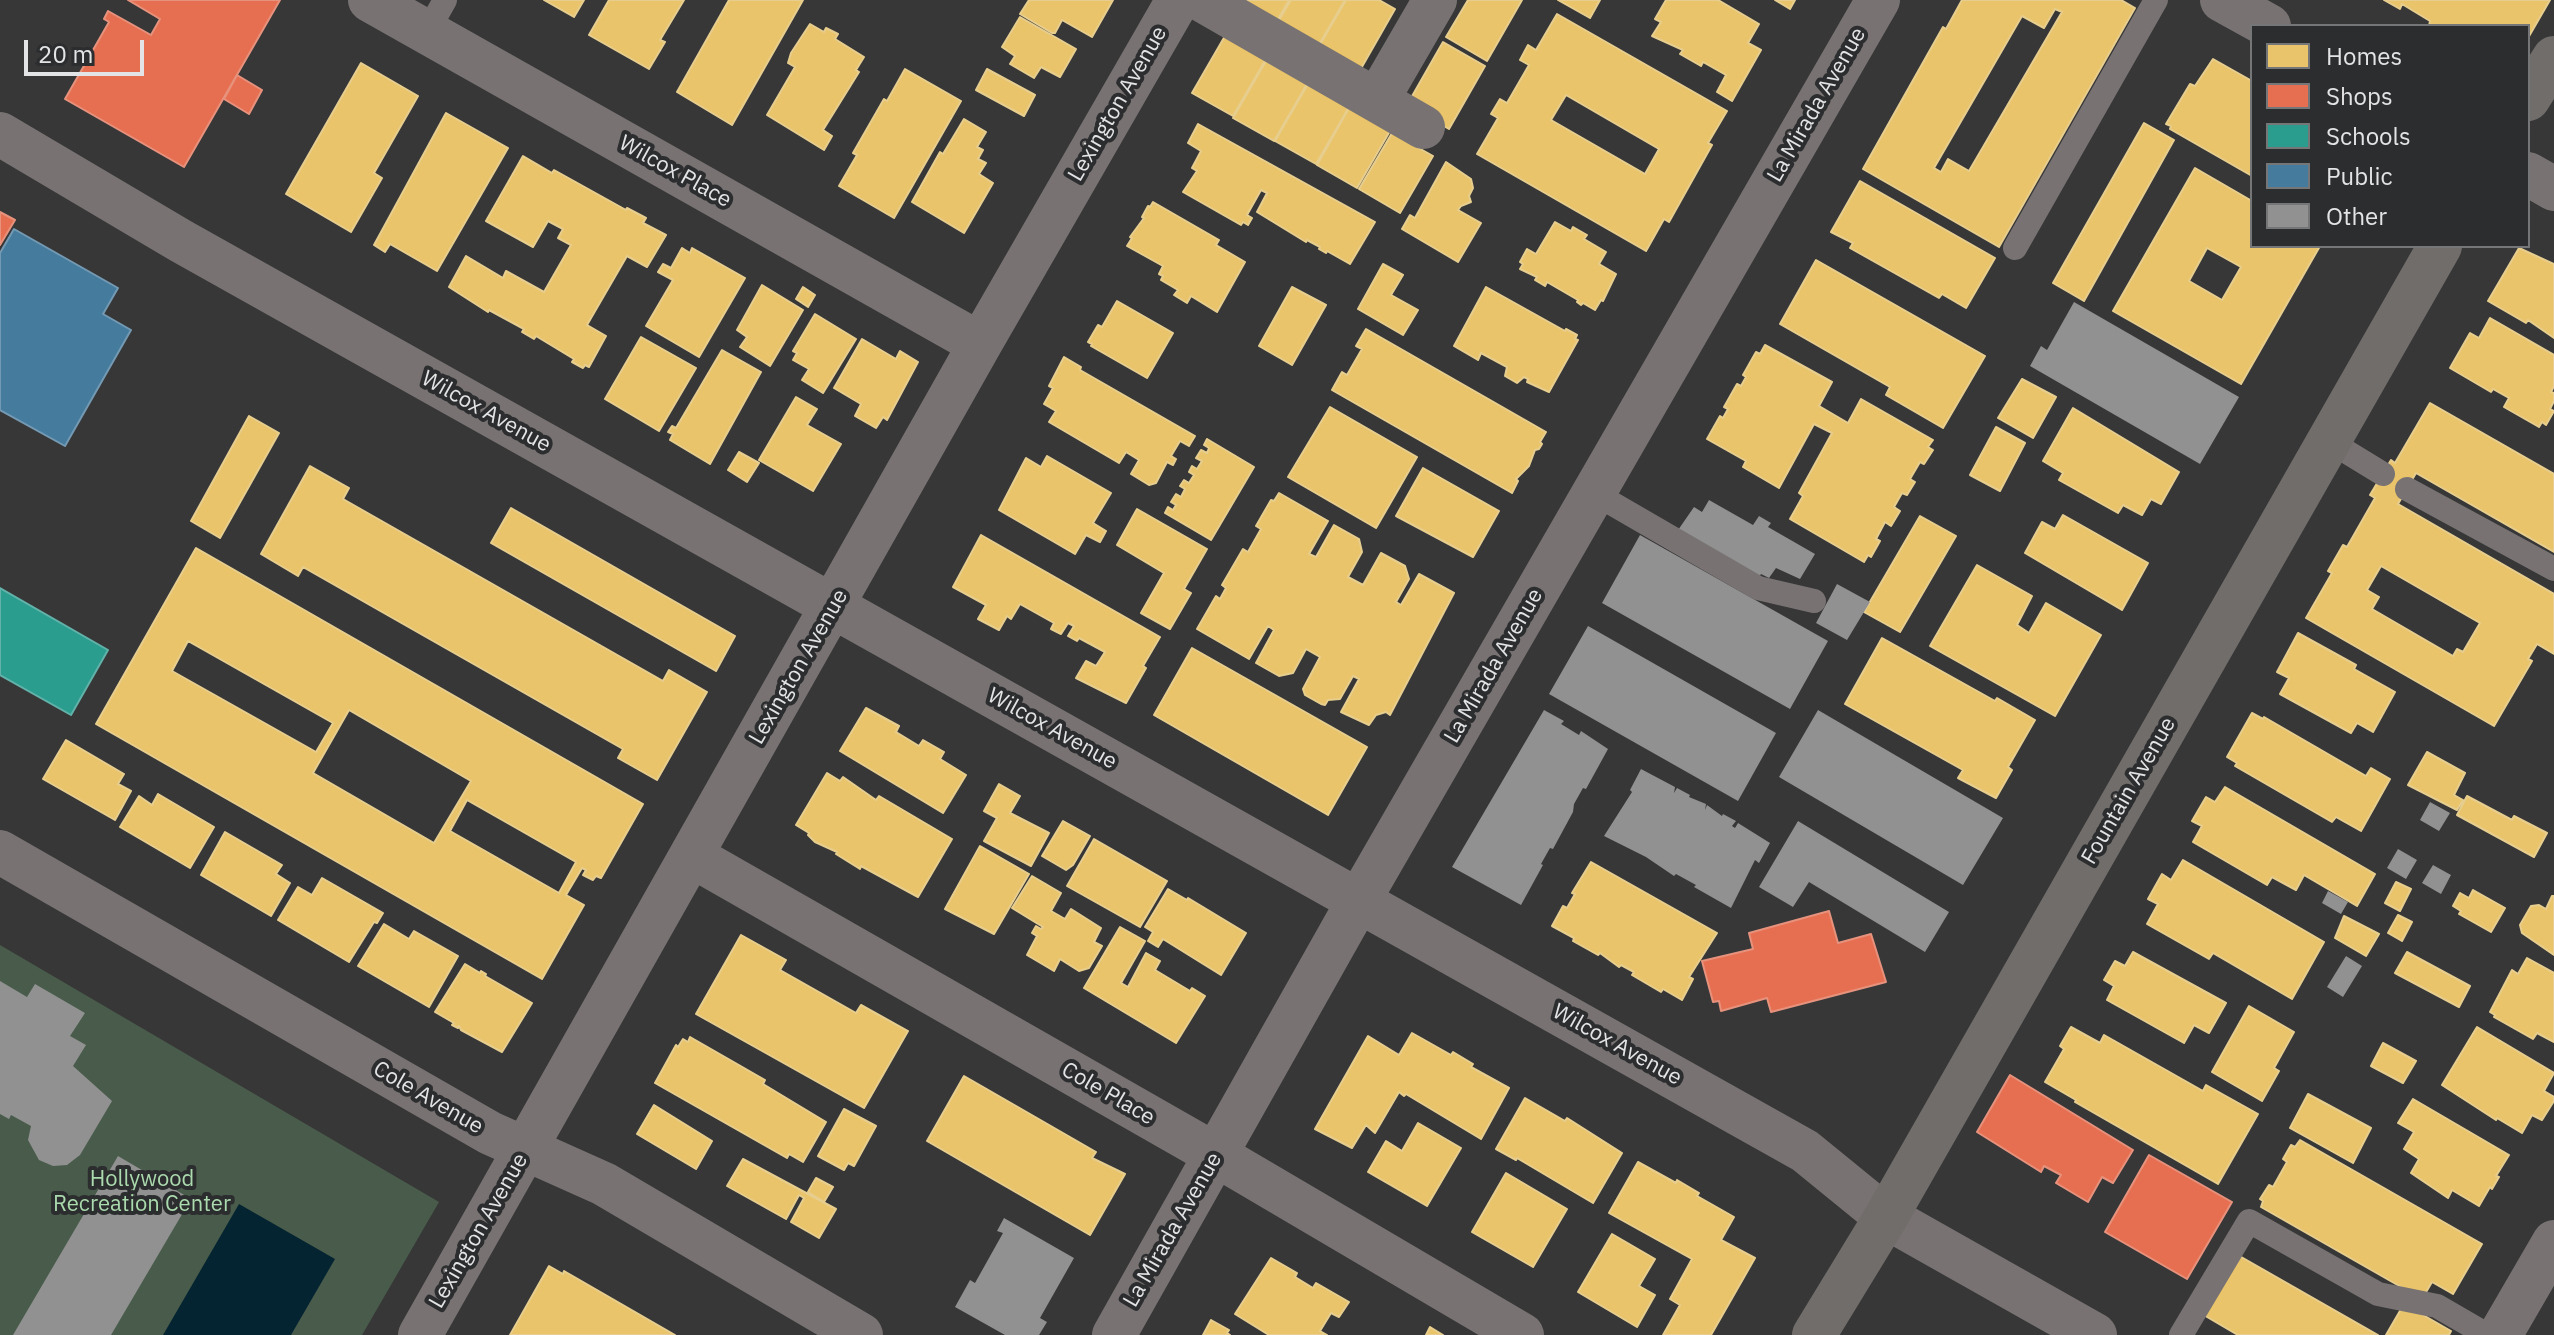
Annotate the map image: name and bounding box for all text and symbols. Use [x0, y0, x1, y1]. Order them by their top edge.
street label: Lexington Avenue [1063, 22, 1173, 186]
street label: La Mirada Avenue [1762, 23, 1872, 187]
scale bar [28, 24, 148, 74]
legend [2250, 24, 2530, 248]
text: 20 m [38, 38, 93, 70]
text: Homes [2326, 40, 2402, 72]
text: Shops [2326, 80, 2393, 112]
text: Schools [2326, 120, 2411, 152]
street label: Wilcox Place [614, 130, 736, 214]
text: Public [2326, 160, 2393, 192]
text: Other [2326, 200, 2387, 232]
street label: Wilcox Avenue [417, 366, 555, 458]
street label: La Mirada Avenue [1439, 584, 1549, 748]
street label: Lexington Avenue [744, 585, 854, 749]
street label: Wilcox Avenue [983, 683, 1121, 775]
street label: Fountain Avenue [2076, 713, 2182, 869]
street label: Wilcox Avenue [1548, 999, 1686, 1091]
street label: Cole Avenue [368, 1056, 488, 1140]
street label: Cole Place [1057, 1057, 1159, 1131]
street label: La Mirada Avenue [1118, 1148, 1228, 1312]
street label: Lexington Avenue [424, 1149, 534, 1313]
park label: Hollywood Recreation Center [53, 1167, 231, 1218]

